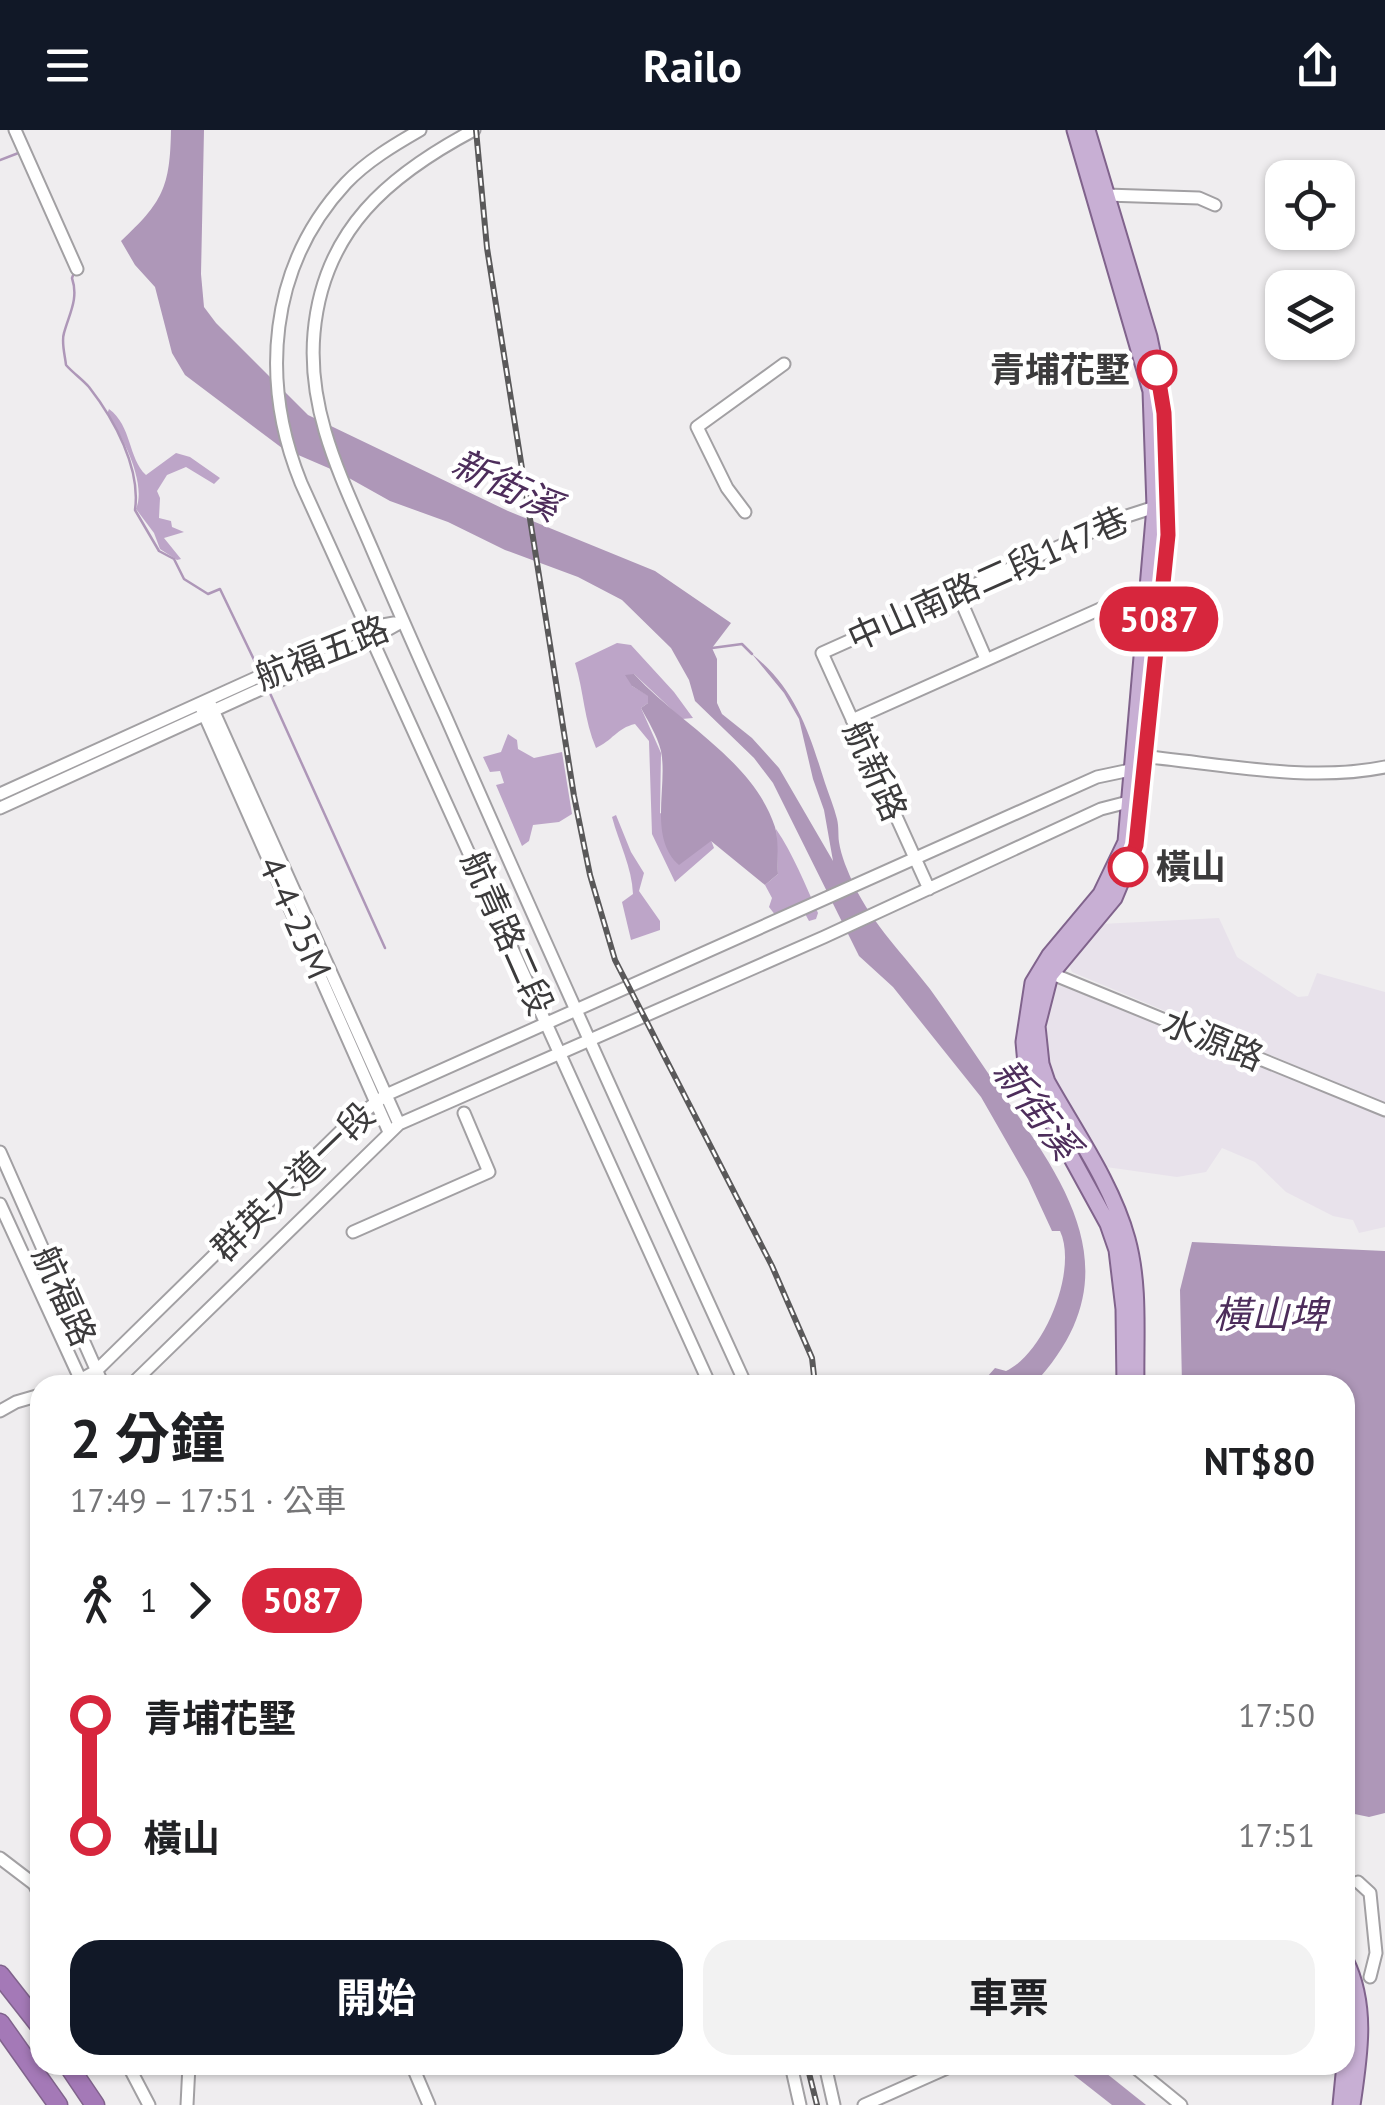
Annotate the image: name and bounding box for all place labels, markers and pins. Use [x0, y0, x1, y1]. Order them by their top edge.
place label: 青埔花墅 [990, 346, 1130, 392]
marker: 青埔花墅 [1138, 351, 1176, 389]
place label: 橫山 [1156, 843, 1226, 889]
marker: 橫山 [1109, 848, 1147, 886]

